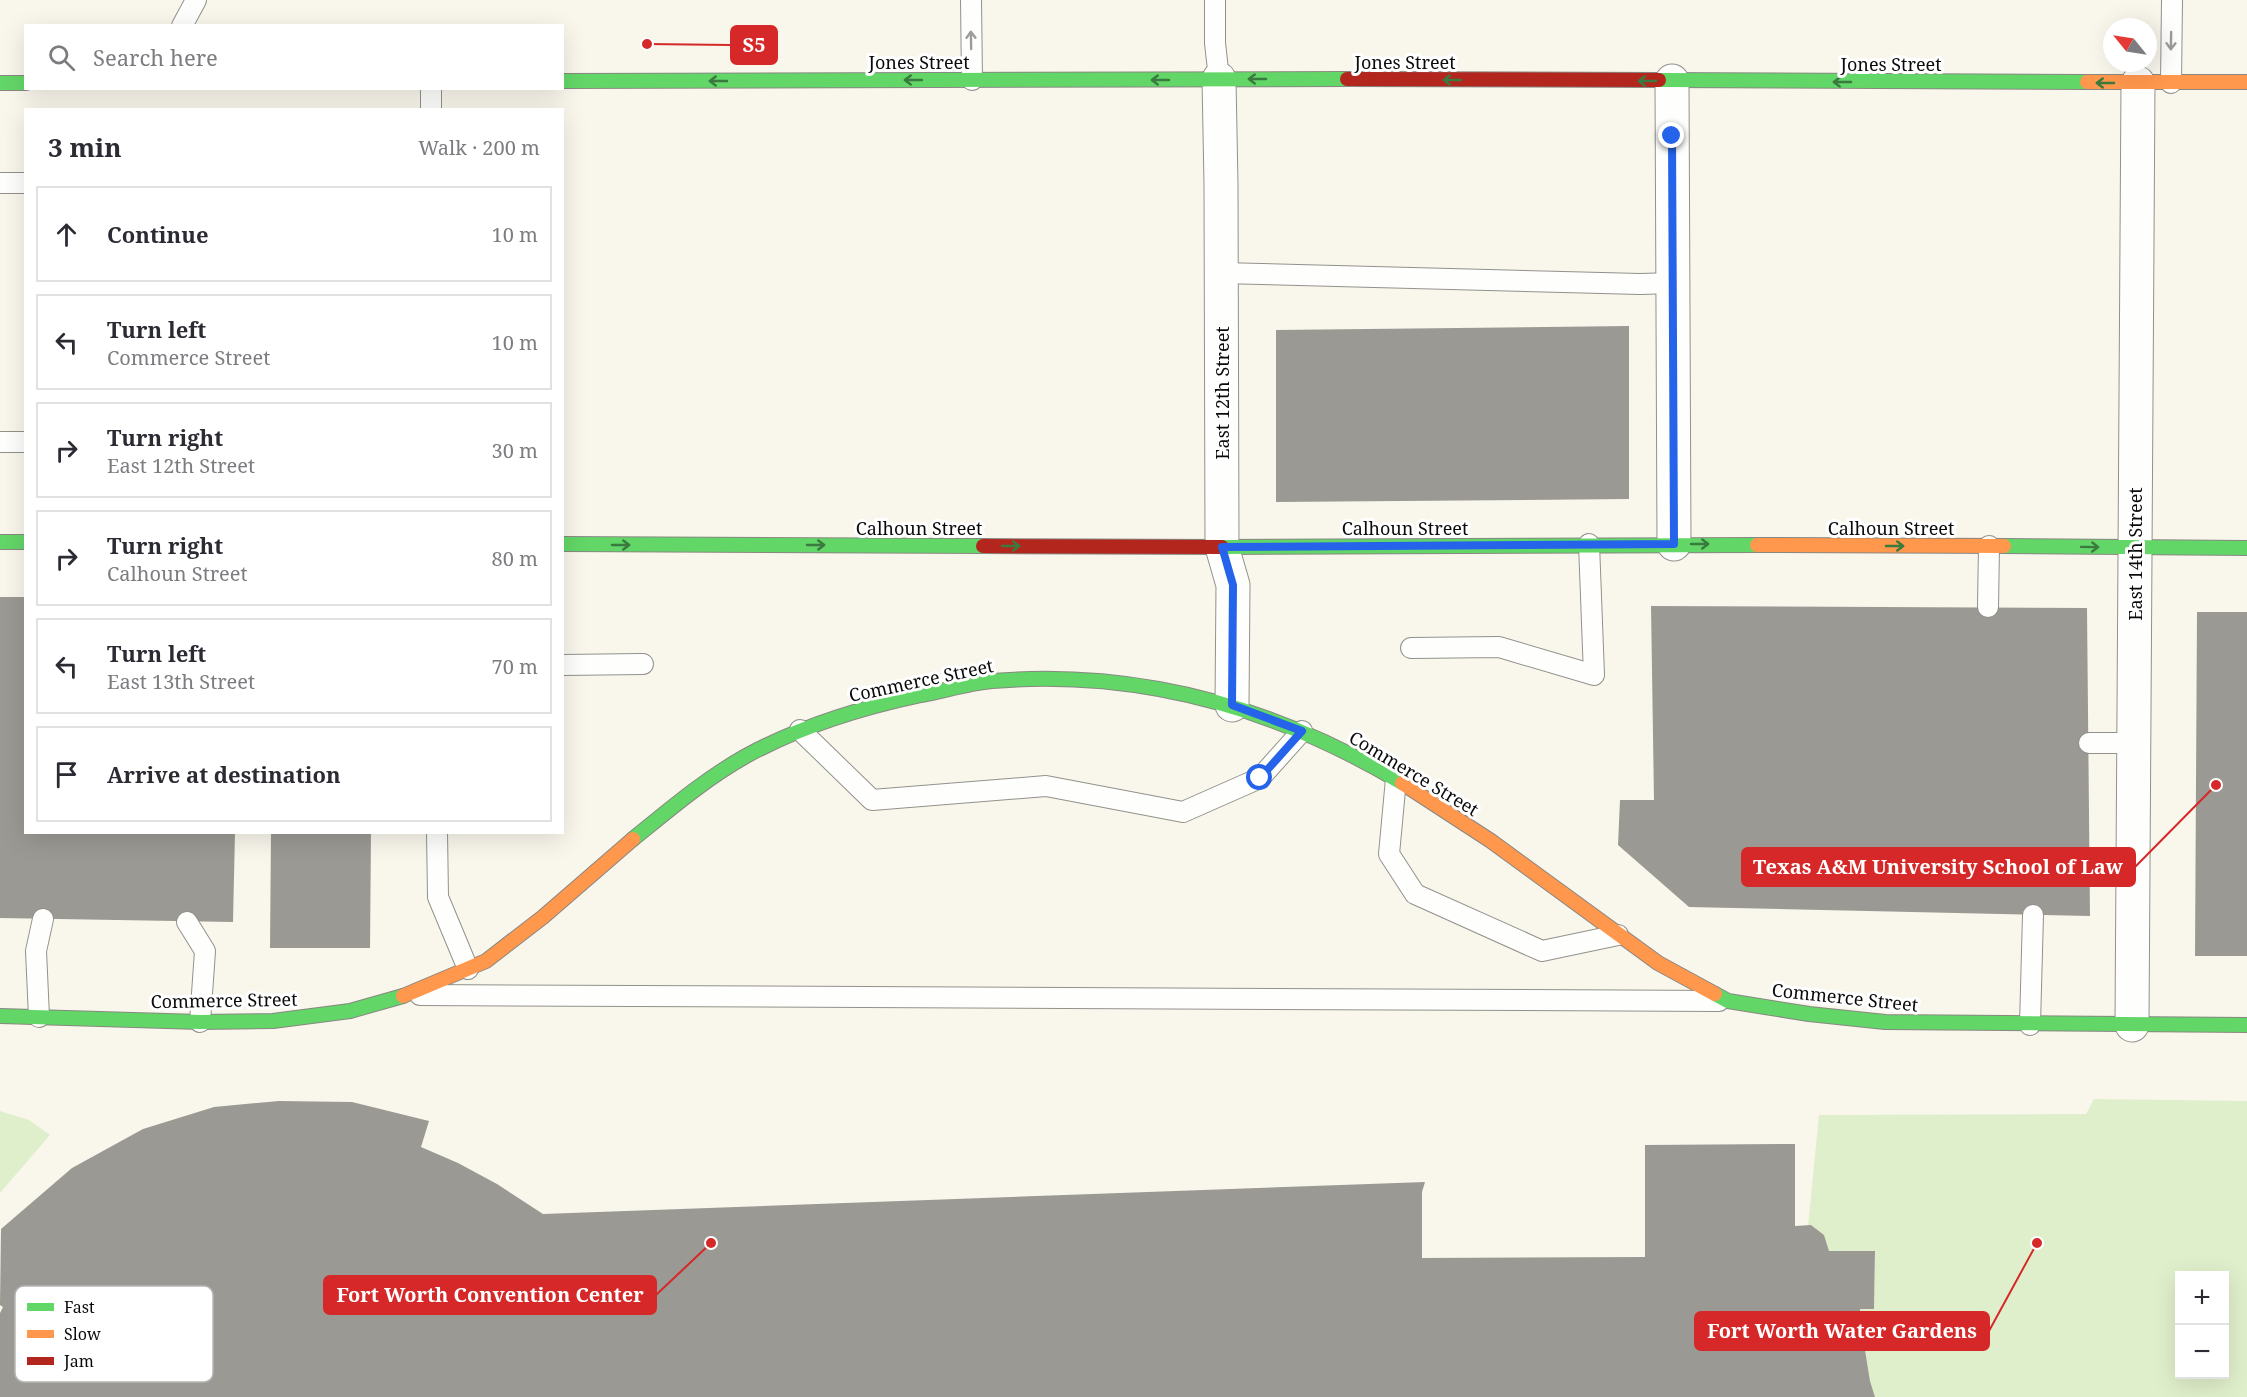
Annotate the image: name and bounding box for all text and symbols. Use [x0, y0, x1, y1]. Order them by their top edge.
north arrow [2103, 18, 2157, 72]
search box [24, 24, 564, 90]
callout: S5 [731, 26, 777, 64]
text: S5 [743, 31, 765, 58]
one-way arrow [965, 31, 977, 51]
one-way arrow [2165, 31, 2177, 51]
icon: search [45, 41, 78, 74]
text: Search here [93, 42, 218, 72]
street label: Jones Street [867, 50, 970, 74]
street label: Jones Street [1353, 50, 1456, 74]
street label: Jones Street [1839, 52, 1942, 76]
one-way arrow [1247, 73, 1267, 85]
one-way arrow [904, 74, 924, 86]
one-way arrow [1151, 74, 1171, 86]
one-way arrow [1442, 74, 1462, 86]
one-way arrow [709, 75, 729, 87]
one-way arrow [1637, 75, 1657, 87]
one-way arrow [1832, 76, 1852, 88]
one-way arrow [2095, 77, 2115, 88]
route end [1658, 122, 1684, 148]
text: 3 min [48, 129, 122, 165]
text: Walk · 200 m [418, 134, 540, 161]
icon: ahead [50, 218, 83, 251]
text: Continue [107, 219, 209, 249]
text: 10 m [492, 221, 538, 248]
text: Turn left [107, 314, 206, 344]
icon: left [50, 326, 83, 359]
street label: East 12th Street [1210, 326, 1234, 460]
text: 10 m [492, 329, 538, 356]
text: Commerce Street [107, 344, 270, 371]
text: Turn right [107, 422, 223, 452]
icon: right [50, 434, 83, 467]
text: 30 m [492, 437, 538, 464]
text: East 12th Street [107, 452, 255, 479]
street label: East 14th Street [2123, 487, 2147, 621]
street label: Calhoun Street [856, 516, 982, 540]
street label: Calhoun Street [1342, 516, 1468, 540]
street label: Calhoun Street [1828, 516, 1954, 540]
text: Turn right [107, 530, 223, 560]
one-way arrow [1690, 538, 1710, 550]
one-way arrow [610, 539, 630, 551]
one-way arrow [805, 539, 825, 551]
one-way arrow [1000, 540, 1020, 552]
one-way arrow [1885, 540, 1905, 552]
one-way arrow [2080, 541, 2100, 553]
icon: right [50, 542, 83, 575]
text: 80 m [492, 545, 538, 572]
text: Calhoun Street [107, 560, 248, 587]
text: Turn left [107, 638, 206, 668]
icon: left [50, 650, 83, 683]
text: 70 m [492, 653, 538, 680]
street label: Commerce Street [847, 653, 995, 707]
text: East 13th Street [107, 668, 255, 695]
street label: Commerce Street [1345, 725, 1483, 821]
icon: arrive [50, 758, 83, 791]
text: Arrive at destination [107, 759, 341, 789]
route start [1246, 764, 1272, 790]
callout: Texas A&M University School of Law [1742, 848, 2135, 886]
text: Texas A&M University School of Law [1753, 853, 2124, 880]
street label: Commerce Street [1771, 977, 1919, 1017]
street label: Commerce Street [150, 987, 298, 1013]
map controls [2175, 1271, 2229, 1379]
button: + [2175, 1271, 2229, 1325]
callout: Fort Worth Convention Center [324, 1276, 656, 1314]
text: Fort Worth Convention Center [336, 1281, 644, 1308]
legend [15, 1286, 213, 1382]
text: Fast [64, 1296, 95, 1318]
callout: Fort Worth Water Gardens [1695, 1312, 1989, 1350]
text: Fort Worth Water Gardens [1707, 1317, 1977, 1344]
text: Slow [64, 1323, 101, 1345]
button: − [2175, 1325, 2229, 1379]
text: Jam [63, 1350, 94, 1372]

